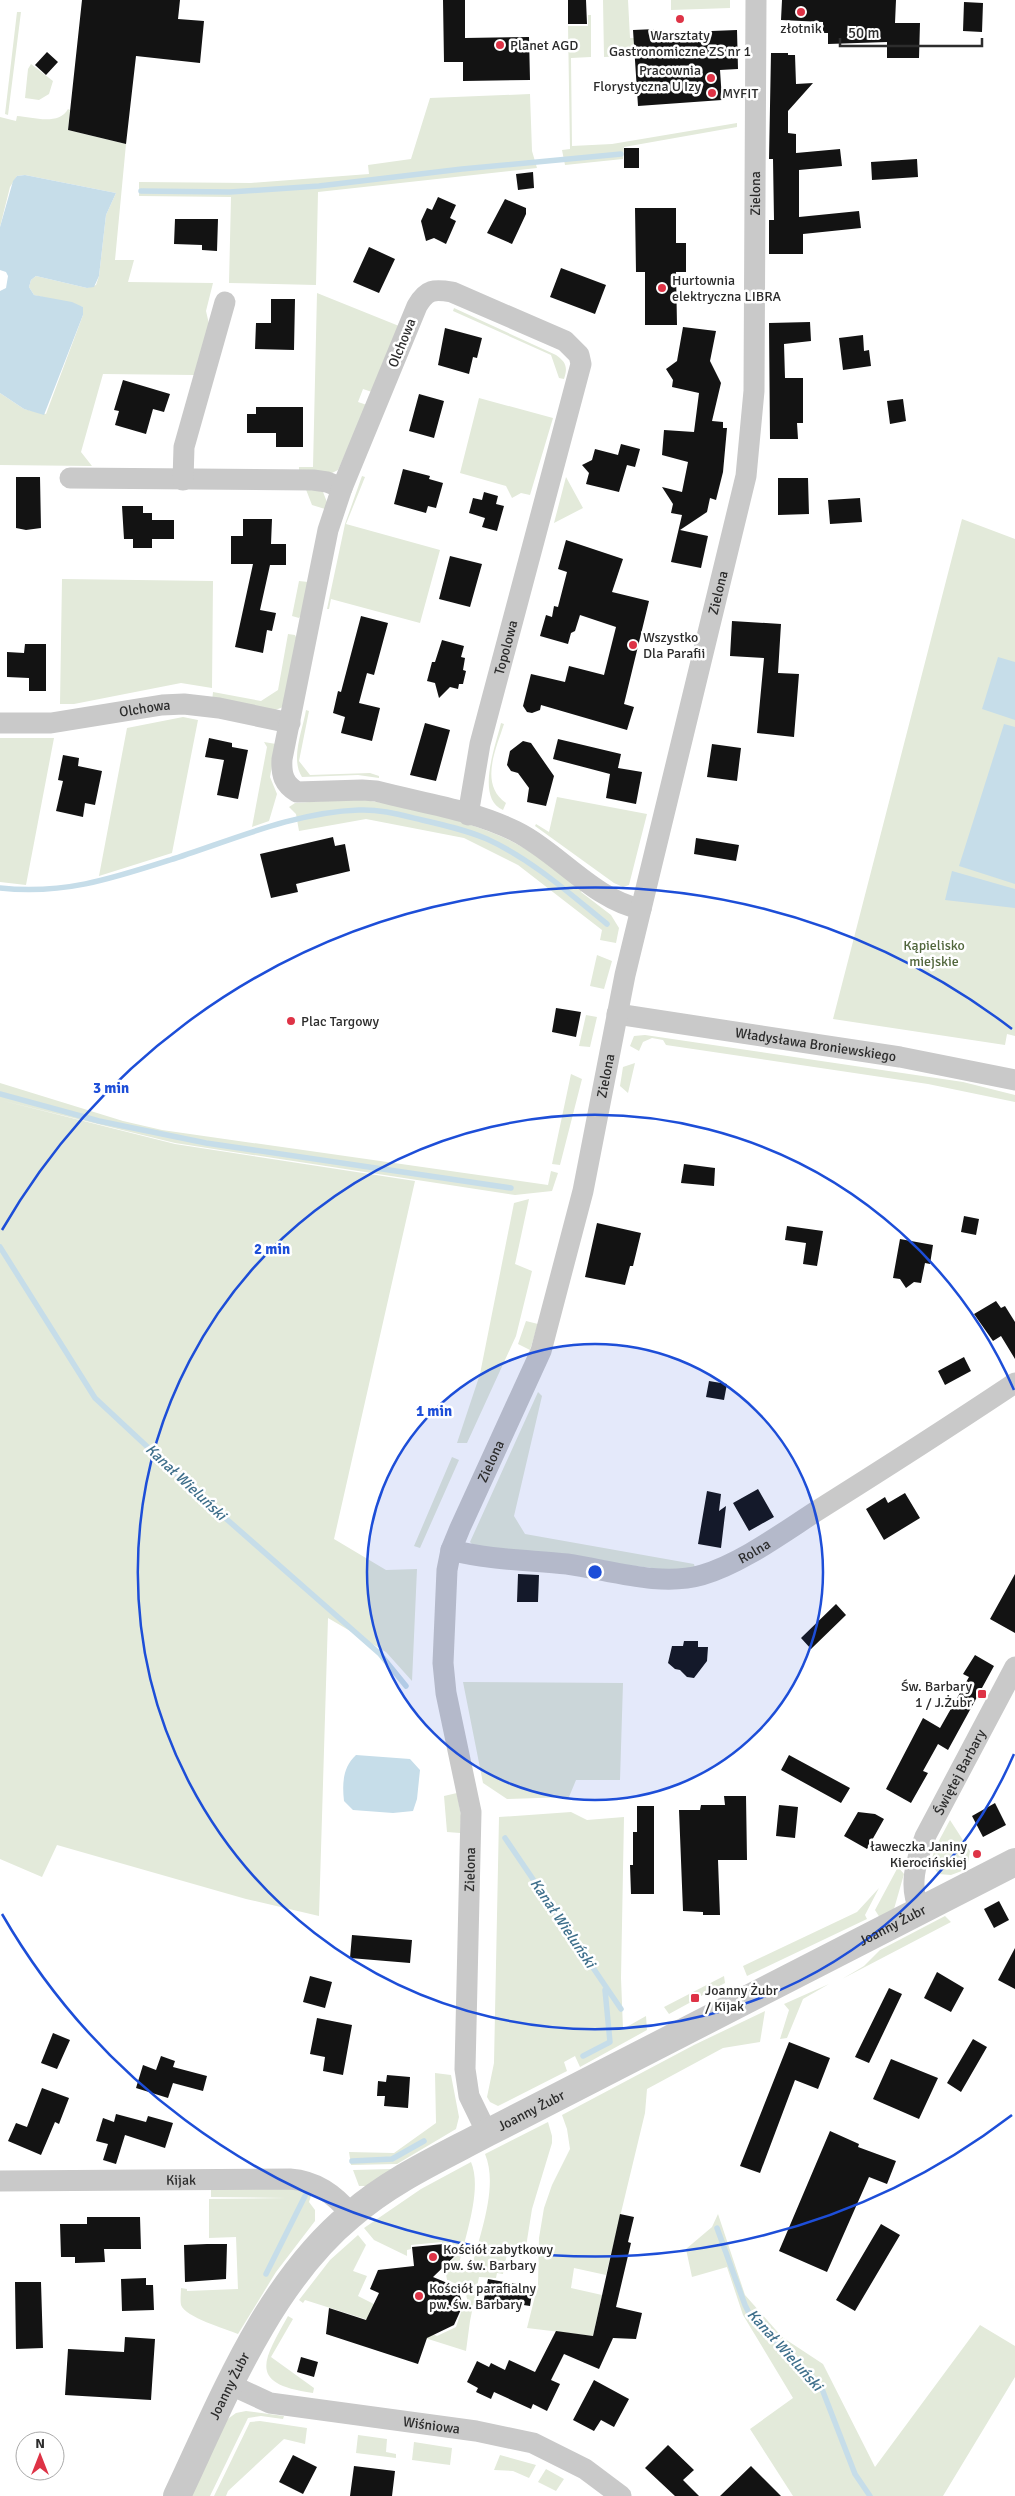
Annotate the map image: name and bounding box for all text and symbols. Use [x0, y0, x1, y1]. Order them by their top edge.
marker: złotnik [795, 6, 807, 18]
marker: Warsztaty Gastronomiczne ZS nr 1 [674, 13, 686, 25]
scale bar [840, 15, 982, 47]
place label: złotnik [780, 20, 822, 37]
text: 50 m [848, 24, 879, 42]
place label: Warsztaty Gastronomiczne ZS nr 1 [609, 27, 751, 60]
place label: Planet AGD [510, 37, 578, 54]
marker: Planet AGD [494, 39, 506, 51]
place label: Pracownia Florystyczna U Izy [593, 62, 701, 95]
marker: Pracownia Florystyczna U Izy [705, 72, 717, 84]
place label: MYFIT [722, 85, 758, 102]
marker: MYFIT [706, 87, 718, 99]
street label: Zielona [746, 171, 764, 216]
place label: Hurtownia elektryczna LIBRA [672, 272, 782, 305]
marker: Hurtownia elektryczna LIBRA [656, 282, 668, 294]
street label: Olchowa [384, 316, 420, 370]
street label: Zielona [704, 569, 731, 616]
street label: Topolowa [490, 618, 521, 677]
place label: Wszystko Dla Parafii [643, 629, 705, 662]
marker: Wszystko Dla Parafii [627, 639, 639, 651]
street label: Olchowa [118, 696, 171, 720]
park label: Kąpielisko miejskie [903, 937, 965, 970]
place label: Plac Targowy [301, 1013, 379, 1030]
marker: Plac Targowy [285, 1015, 297, 1027]
street label: Władysława Broniewskiego [734, 1024, 898, 1065]
street label: Zielona [593, 1052, 618, 1099]
text: 3 min [93, 1079, 129, 1097]
text: 2 min [254, 1240, 290, 1258]
text: 1 min [416, 1402, 452, 1420]
street label: Zielona [474, 1437, 508, 1485]
water label: Kanał Wieluński [142, 1440, 231, 1525]
street label: Rolna [735, 1535, 773, 1567]
centre of rings [586, 1563, 604, 1581]
place label: Św. Barbary 1 / J.Żubr [901, 1678, 973, 1711]
marker: Św. Barbary 1 / J.Żubr [976, 1688, 988, 1700]
street label: Świętej Barbary [930, 1726, 989, 1818]
place label: ławeczka Janiny Kierocińskiej [870, 1838, 967, 1871]
street label: Zielona [461, 1847, 479, 1892]
marker: ławeczka Janiny Kierocińskiej [971, 1848, 983, 1860]
water label: Kanał Wieluński [527, 1875, 601, 1973]
street label: Joanny Żubr [856, 1900, 929, 1949]
place label: Joanny Żubr / Kijak [705, 1982, 779, 2015]
marker: Joanny Żubr / Kijak [689, 1992, 701, 2004]
street label: Joanny Żubr [495, 2086, 568, 2135]
street label: Kijak [166, 2171, 196, 2188]
place label: Kościół zabytkowy pw. św. Barbary [443, 2241, 553, 2274]
marker: Kościół zabytkowy pw. św. Barbary [427, 2251, 439, 2263]
place label: Kościół parafialny pw. św. Barbary [429, 2280, 536, 2313]
marker: Kościół parafialny pw. św. Barbary [413, 2290, 425, 2302]
water label: Kanał Wieluński [744, 2305, 828, 2396]
street label: Joanny Żubr [205, 2348, 253, 2422]
street label: Wiśniowa [402, 2413, 461, 2437]
north arrow [15, 2431, 65, 2481]
text: N [35, 2435, 45, 2452]

